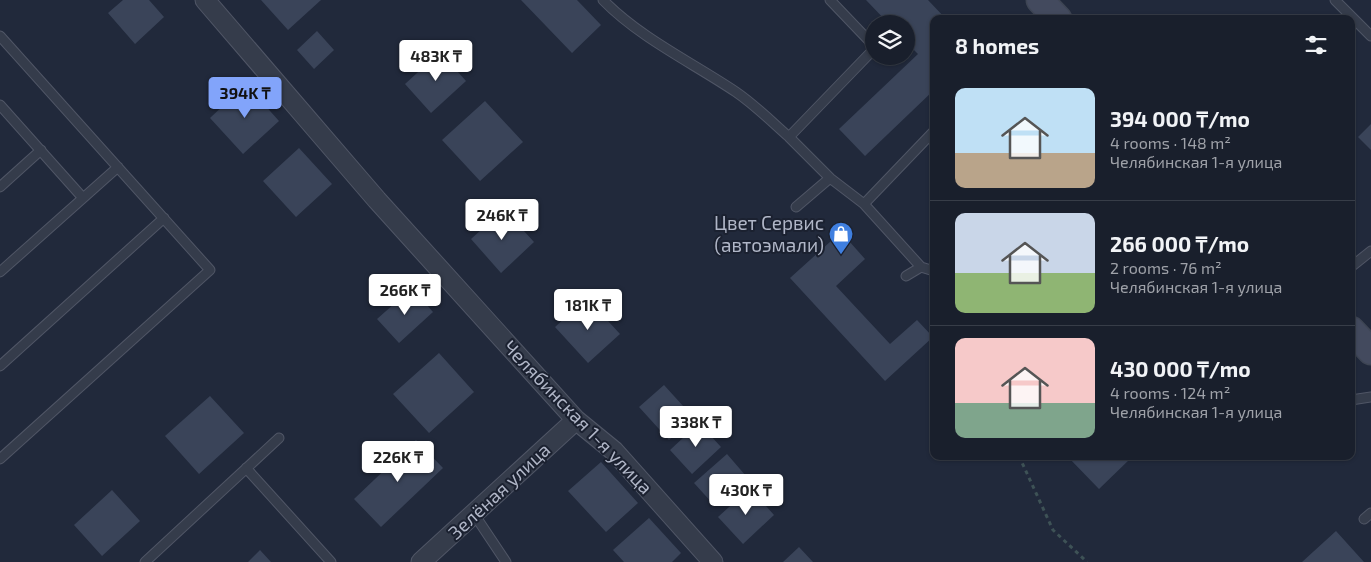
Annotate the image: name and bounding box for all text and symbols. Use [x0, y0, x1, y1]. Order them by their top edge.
map controls [865, 15, 915, 65]
button: layers [865, 15, 915, 65]
icon: filters [1302, 31, 1330, 59]
text: 8 homes [955, 33, 1039, 58]
pin: 483K ₸ [395, 39, 477, 82]
text: 483K ₸ [410, 46, 462, 65]
pin: 394K ₸ [204, 76, 286, 119]
text: 394K ₸ [220, 83, 270, 102]
text: 394 000 ₸/mo [1110, 106, 1250, 131]
icon: home [995, 108, 1055, 168]
text: 4 rooms · 148 m² [1110, 133, 1231, 152]
text: Челябинская 1-я улица [1110, 152, 1282, 171]
pin: 246K ₸ [461, 198, 543, 241]
text: 246K ₸ [476, 205, 528, 224]
place label: Цвет Сервис (автоэмали) [714, 211, 824, 256]
shop icon: Цвет Сервис (автоэмали) [828, 221, 854, 255]
text: 266 000 ₸/mo [1110, 231, 1249, 256]
icon: home [995, 233, 1055, 293]
text: 2 rooms · 76 m² [1110, 258, 1222, 277]
pin: 266K ₸ [364, 274, 446, 316]
text: Челябинская 1-я улица [1110, 277, 1282, 296]
text: 266K ₸ [380, 280, 430, 299]
pin: 181K ₸ [547, 288, 629, 331]
text: 181K ₸ [565, 295, 611, 314]
street label: Челябинская 1-я улица [498, 335, 658, 499]
text: 430 000 ₸/mo [1110, 356, 1251, 381]
icon: home [995, 358, 1055, 418]
text: 4 rooms · 124 m² [1110, 383, 1230, 402]
text: Челябинская 1-я улица [1110, 402, 1282, 421]
pin: 338K ₸ [655, 406, 737, 448]
text: 338K ₸ [671, 412, 721, 431]
street label: Зелёная улица [443, 438, 555, 544]
pin: 226K ₸ [357, 440, 439, 483]
text: 226K ₸ [373, 447, 423, 466]
pin: 430K ₸ [705, 474, 787, 516]
text: 430K ₸ [720, 480, 772, 499]

